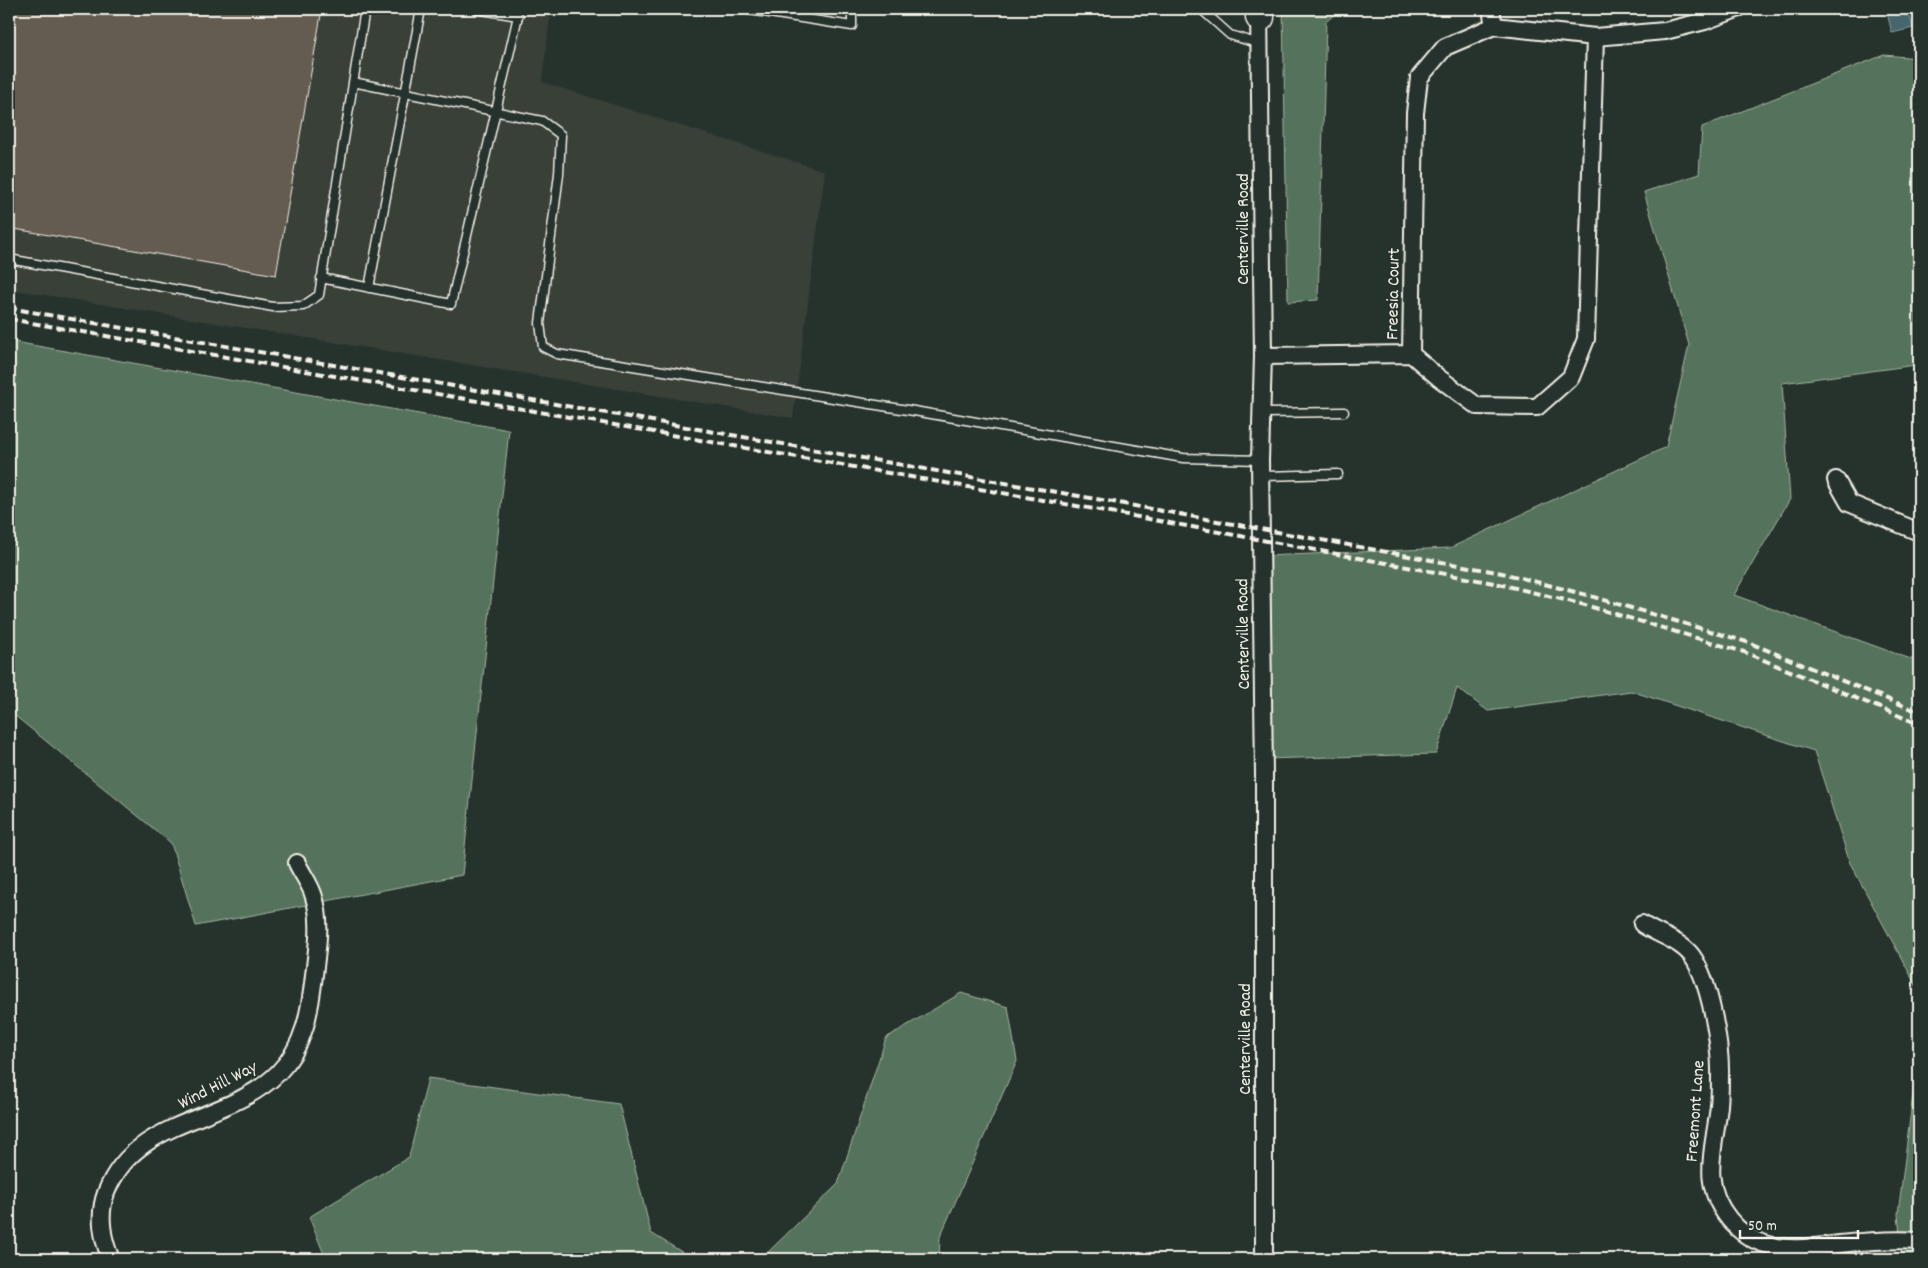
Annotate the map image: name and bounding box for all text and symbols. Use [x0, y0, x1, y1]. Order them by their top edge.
street label: Centerville Road [1232, 173, 1257, 285]
street label: Freesia Court [1381, 247, 1408, 340]
street label: Centerville Road [1231, 578, 1258, 690]
street label: Centerville Road [1234, 983, 1259, 1095]
street label: Wind Hill Way [174, 1055, 263, 1117]
street label: Freemont Lane [1680, 1059, 1713, 1163]
scale bar [1740, 1208, 1858, 1240]
text: 50 m [1748, 1216, 1777, 1238]

